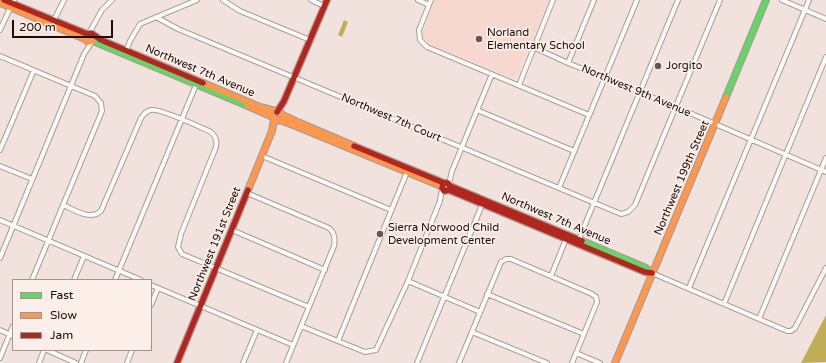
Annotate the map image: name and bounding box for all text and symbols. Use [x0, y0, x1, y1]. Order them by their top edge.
scale bar [14, 12, 115, 38]
text: 200 m [19, 20, 56, 34]
place label: Norland Elementary School [487, 26, 585, 52]
marker: Norland Elementary School [474, 34, 484, 44]
street label: Northwest 7th Avenue [143, 42, 257, 100]
place label: Jorgito [666, 59, 702, 73]
marker: Jorgito [653, 61, 663, 71]
street label: Northwest 9th Avenue [579, 62, 693, 120]
street label: Northwest 7th Court [339, 91, 443, 145]
street label: Northwest 199th Street [652, 119, 712, 237]
street label: Northwest 191st Street [186, 185, 244, 303]
street label: Northwest 7th Avenue [499, 190, 613, 248]
place label: Sierra Norwood Child Development Center [388, 221, 499, 247]
marker: Sierra Norwood Child Development Center [375, 229, 385, 239]
legend [12, 279, 152, 351]
text: Fast [50, 288, 73, 302]
text: Slow [50, 308, 77, 322]
text: Jam [50, 328, 73, 342]

